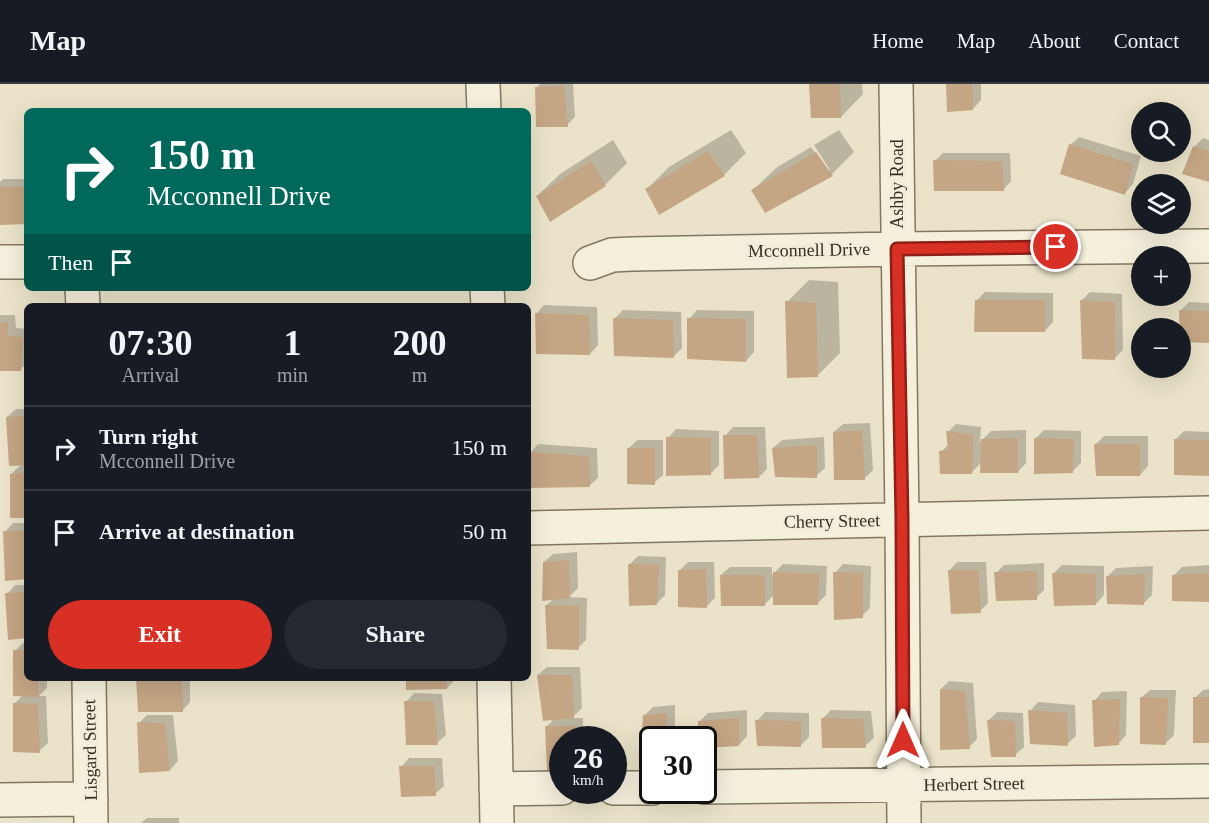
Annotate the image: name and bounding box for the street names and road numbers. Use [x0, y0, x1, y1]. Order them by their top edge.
street label: Ashby Road [887, 139, 907, 229]
street label: Mcconnell Drive [748, 239, 870, 261]
street label: Cherry Street [784, 510, 880, 532]
street label: Lisgard Street [79, 699, 101, 801]
street label: Herbert Street [923, 773, 1025, 795]

